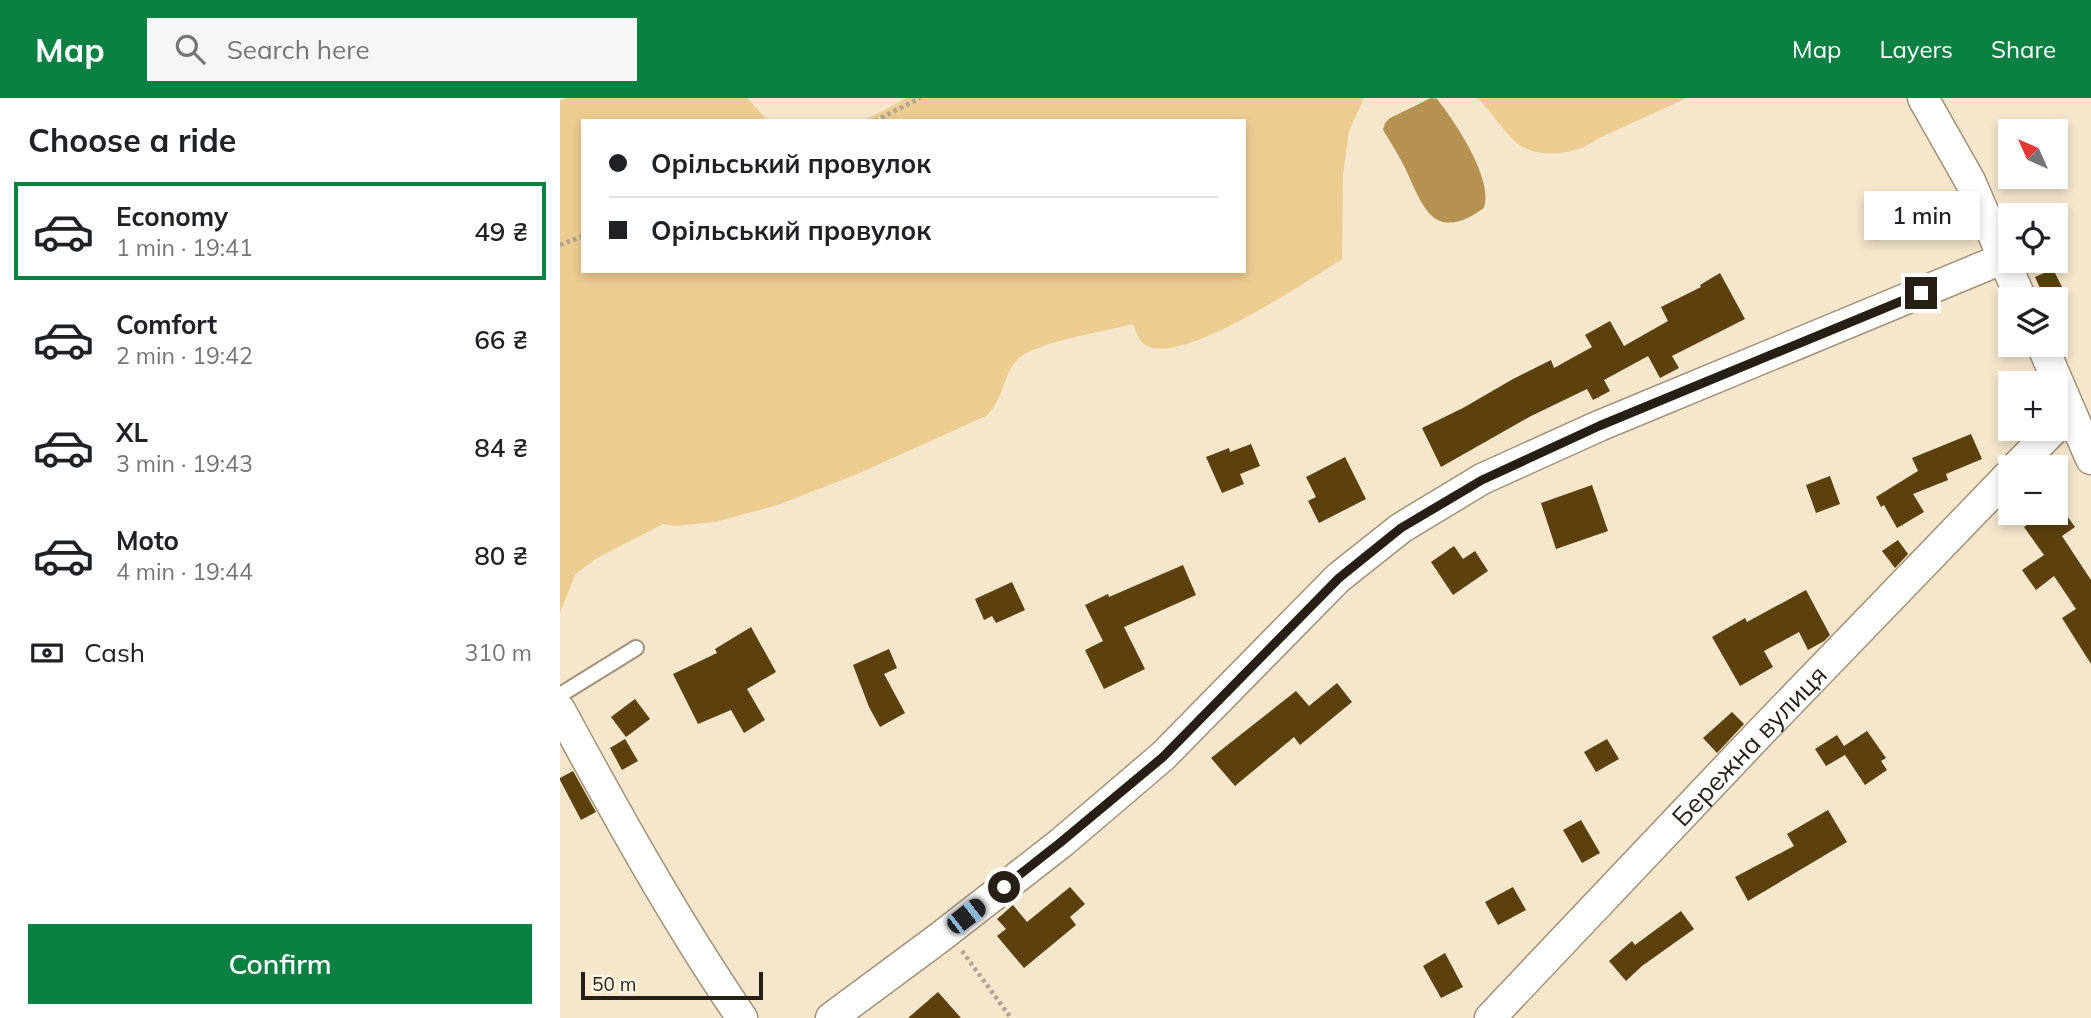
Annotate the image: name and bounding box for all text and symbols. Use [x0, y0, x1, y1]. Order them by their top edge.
search box [147, 18, 637, 81]
text: Map [35, 29, 105, 70]
icon: search [171, 30, 209, 68]
text: Search here [227, 33, 370, 66]
text: Map [1792, 34, 1841, 64]
text: Layers [1879, 34, 1953, 64]
text: Share [1991, 34, 2056, 64]
north arrow [1998, 119, 2068, 189]
map controls [1998, 119, 2068, 525]
text: Choose a ride [28, 120, 236, 160]
text: Орільський провулок [651, 147, 931, 180]
callout: 1 min [1863, 192, 1979, 240]
icon: car [32, 200, 95, 263]
text: Economy [116, 200, 228, 233]
text: 1 min [1892, 201, 1952, 230]
button: locate [1998, 203, 2068, 273]
text: Орільський провулок [651, 214, 931, 247]
text: 49 ₴ [474, 215, 528, 248]
text: 1 min · 19:41 [116, 233, 253, 262]
route end [1905, 277, 1937, 309]
button: layers [1998, 287, 2068, 357]
icon: car [32, 308, 95, 371]
text: Comfort [116, 308, 217, 341]
text: 66 ₴ [474, 323, 528, 356]
text: 2 min · 19:42 [116, 341, 253, 370]
button: + [1998, 371, 2068, 441]
icon: car [32, 416, 95, 479]
text: XL [116, 416, 148, 449]
text: 84 ₴ [474, 431, 528, 464]
text: 3 min · 19:43 [116, 449, 253, 478]
button: − [1998, 455, 2068, 525]
icon: car [32, 524, 95, 587]
text: Moto [116, 524, 179, 557]
text: 80 ₴ [474, 539, 528, 572]
text: 4 min · 19:44 [116, 557, 253, 586]
icon: cash [28, 634, 66, 672]
text: Cash [84, 636, 145, 669]
text: 310 m [464, 638, 532, 667]
street label: Бережна вулиця [1664, 658, 1833, 833]
route start [988, 871, 1020, 903]
car [943, 895, 990, 937]
button: Confirm [28, 924, 532, 1004]
scale bar [581, 969, 763, 1001]
text: 50 m [592, 972, 636, 996]

